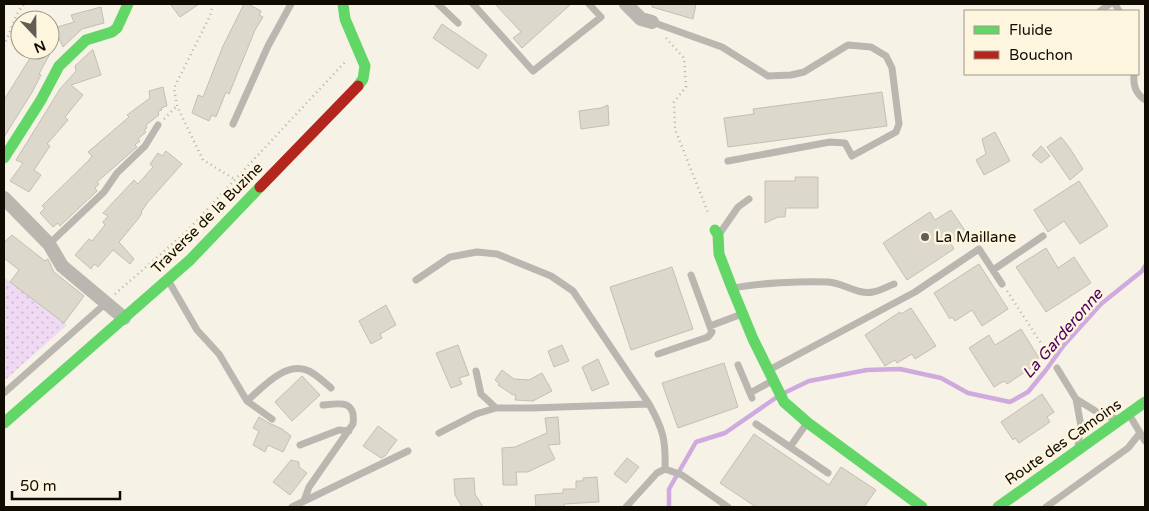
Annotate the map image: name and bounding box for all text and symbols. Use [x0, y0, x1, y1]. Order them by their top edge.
north arrow [10, 10, 60, 60]
legend [964, 10, 1139, 75]
text: Fluide [1009, 21, 1053, 39]
text: N [31, 37, 48, 57]
text: Bouchon [1009, 46, 1073, 64]
street label: Traverse de la Buzine [148, 159, 266, 277]
place label: La Maillane [935, 228, 1016, 246]
marker: La Maillane [919, 231, 931, 243]
water label: La Garderonne [1018, 284, 1108, 383]
street label: Route des Camoins [1001, 395, 1125, 489]
scale bar [12, 468, 120, 500]
text: 50 m [20, 477, 57, 495]

